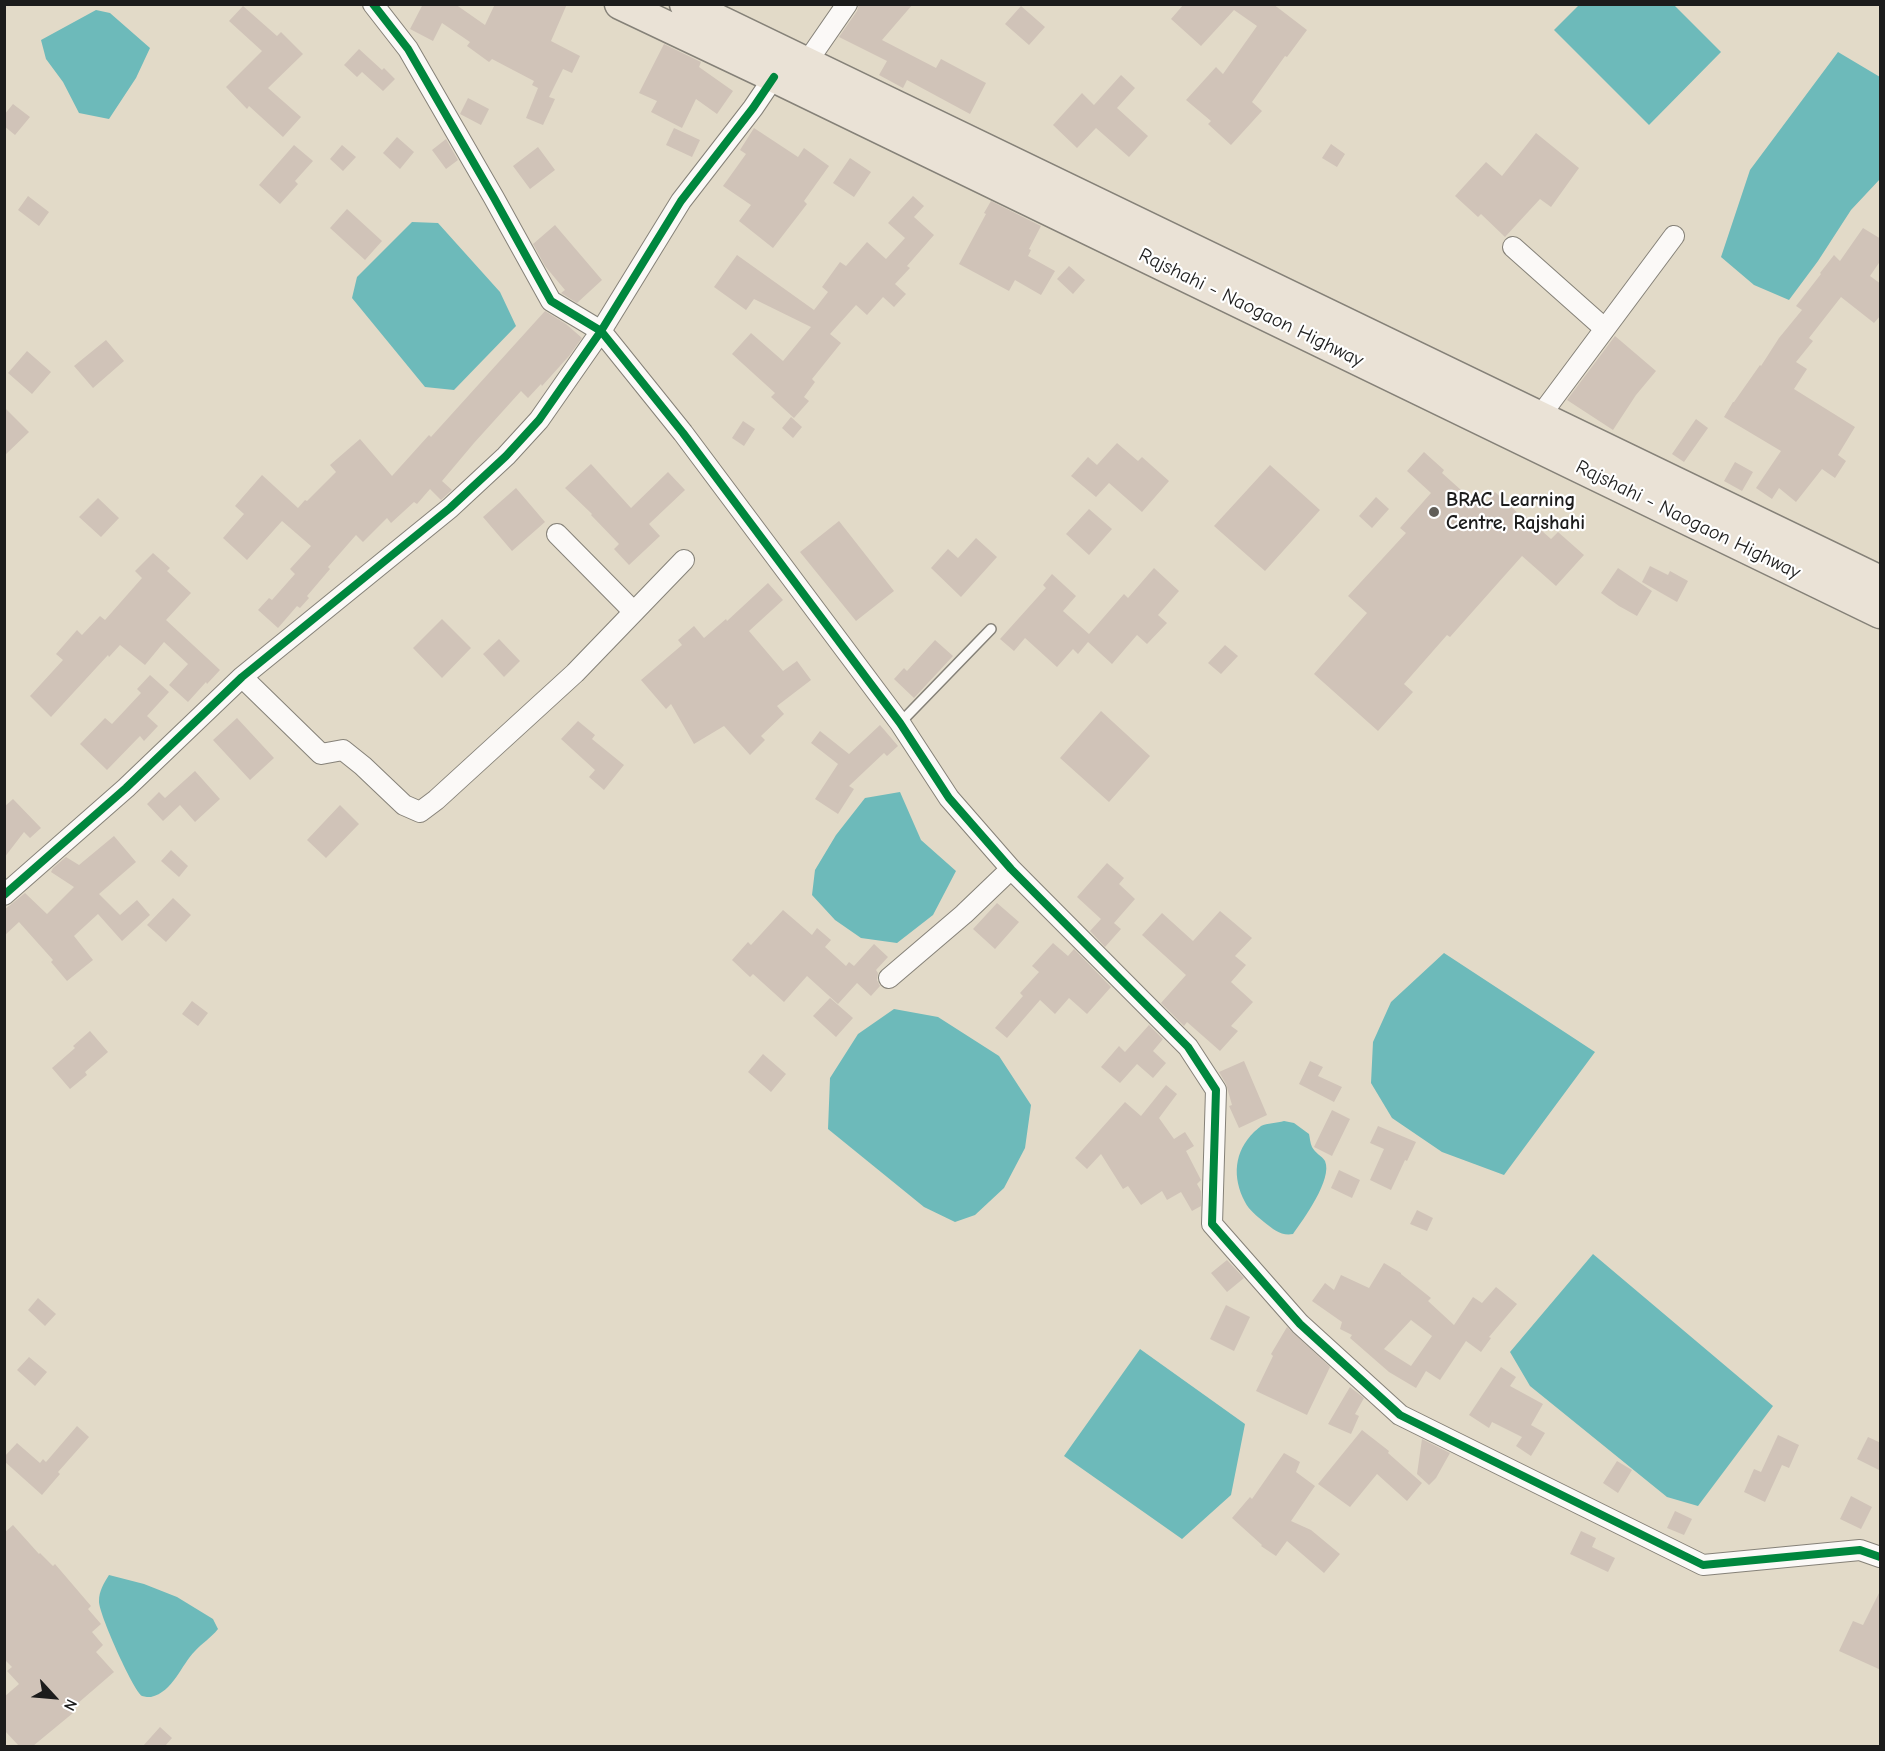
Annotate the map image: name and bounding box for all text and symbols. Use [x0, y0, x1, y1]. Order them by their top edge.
street label: Rajshahi - Naogaon Highway [1135, 243, 1367, 373]
street label: Rajshahi - Naogaon Highway [1572, 455, 1804, 585]
place label: BRAC Learning Centre, Rajshahi [1446, 488, 1585, 535]
marker: BRAC Learning Centre, Rajshahi [1427, 505, 1441, 519]
north arrow [24, 1667, 84, 1727]
text: N [60, 1696, 81, 1714]

